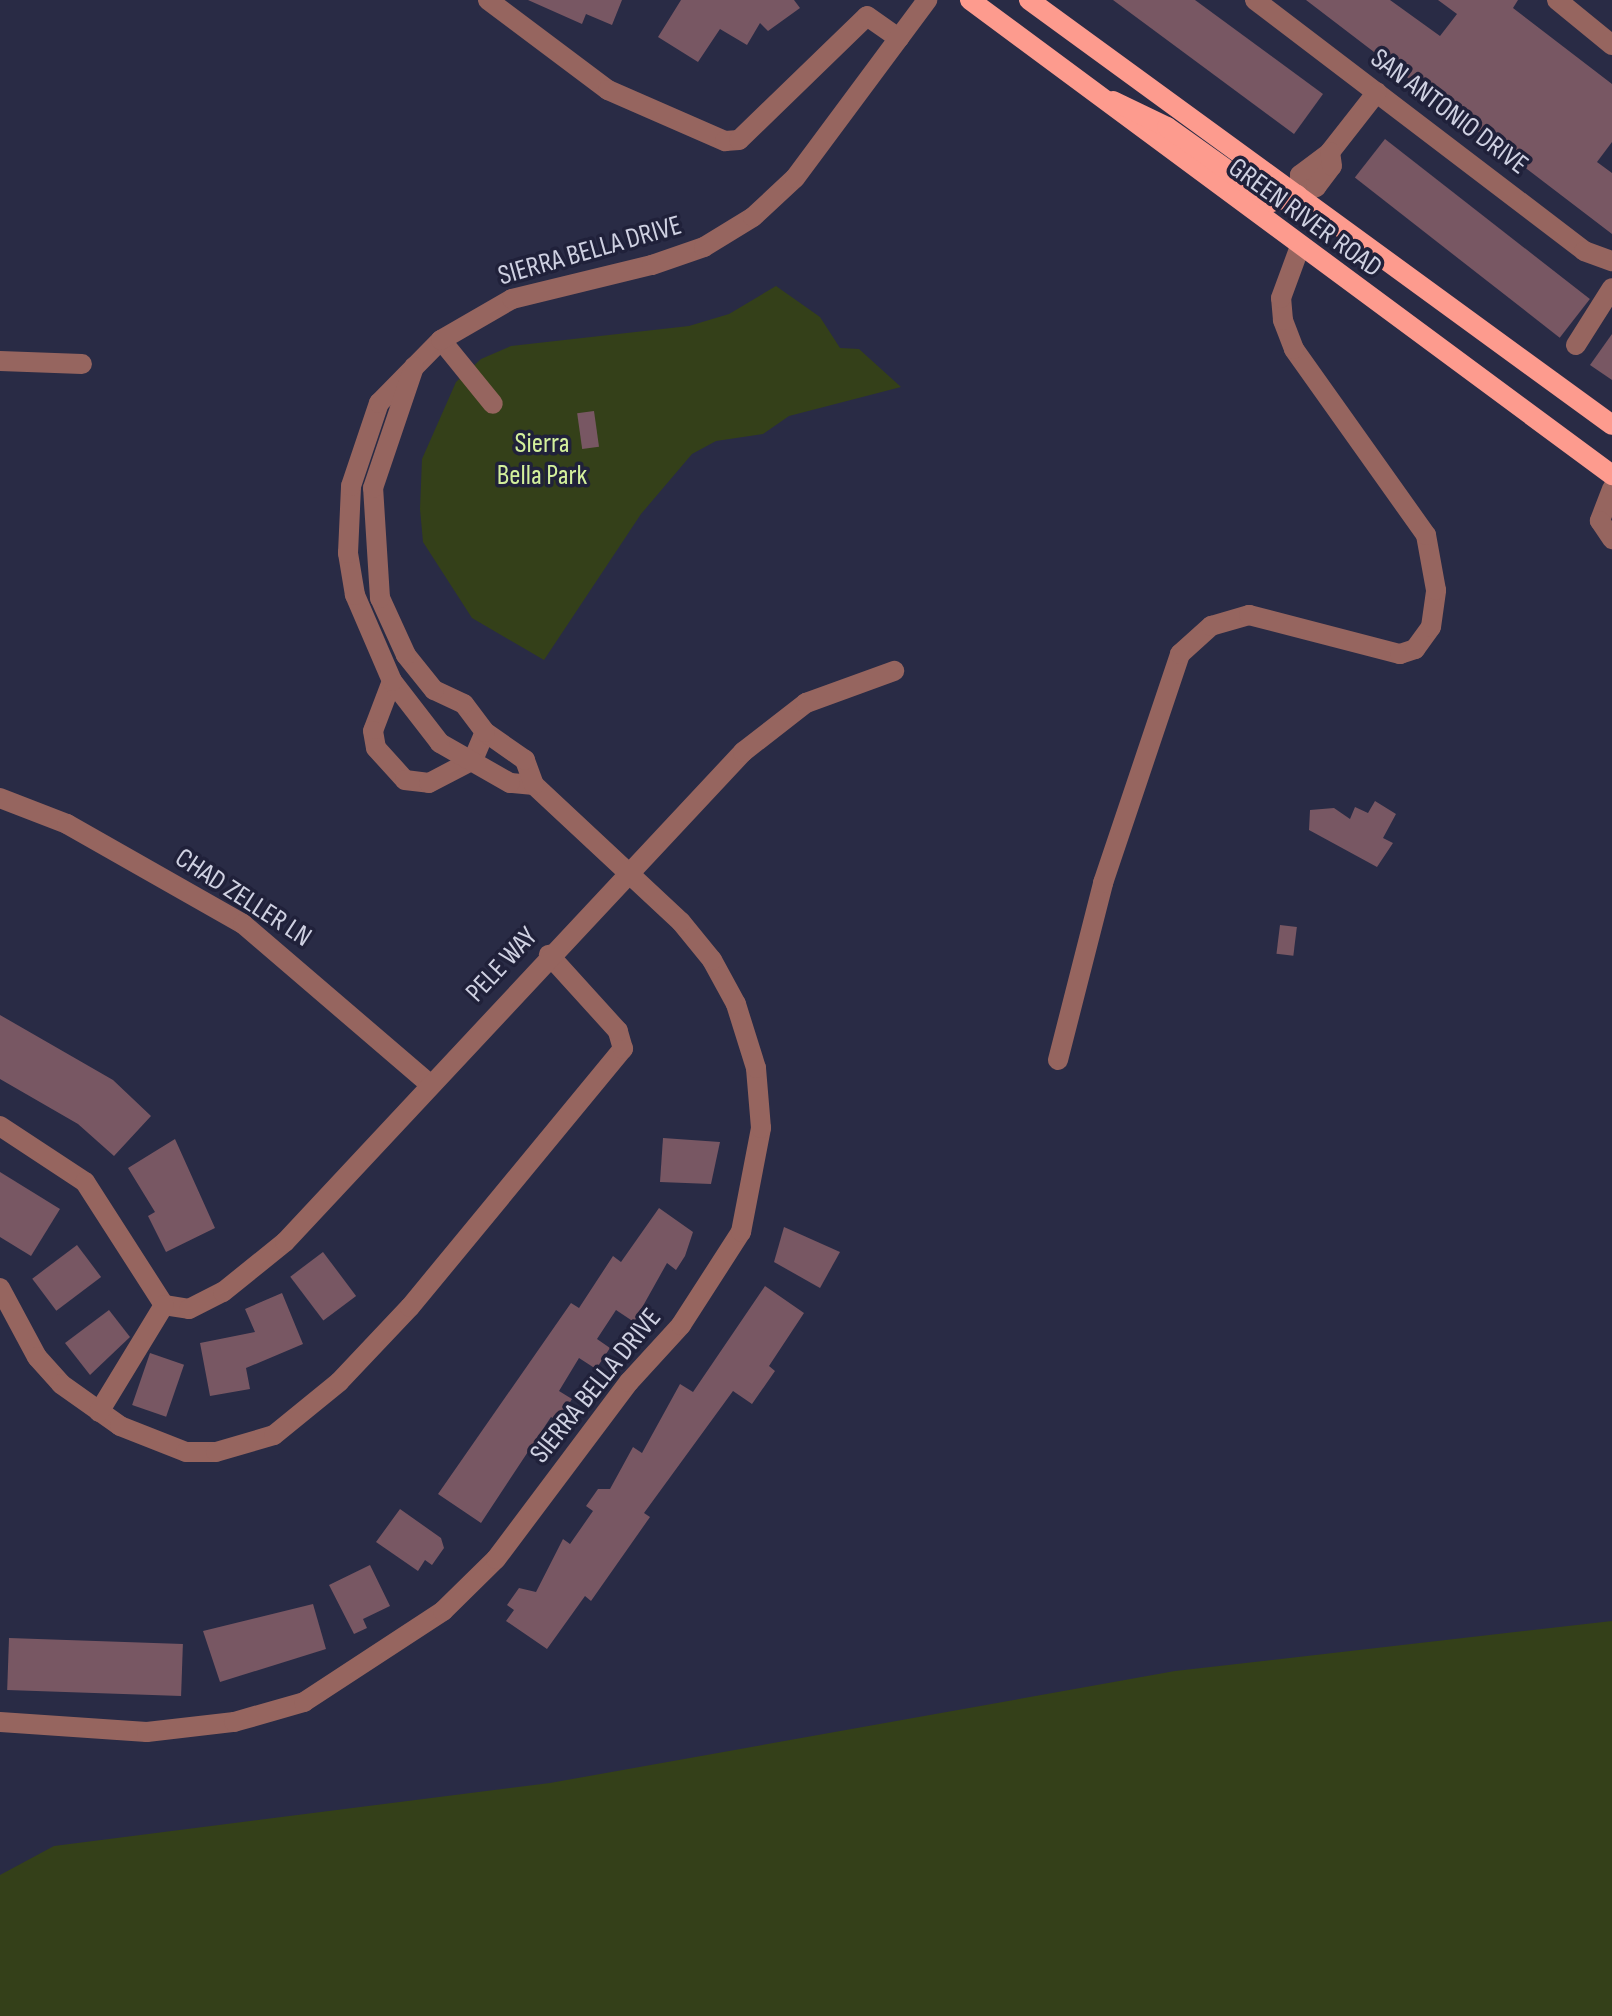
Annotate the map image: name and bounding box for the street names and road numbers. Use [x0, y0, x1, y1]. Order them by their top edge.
street label: SAN ANTONIO DRIVE [1364, 42, 1534, 182]
street label: GREEN RIVER ROAD [1222, 151, 1388, 285]
street label: SIERRA BELLA DRIVE [494, 209, 686, 293]
street label: CHAD ZELLER LN [169, 842, 317, 954]
street label: PELE WAY [459, 921, 545, 1009]
street label: SIERRA BELLA DRIVE [523, 1302, 669, 1470]

